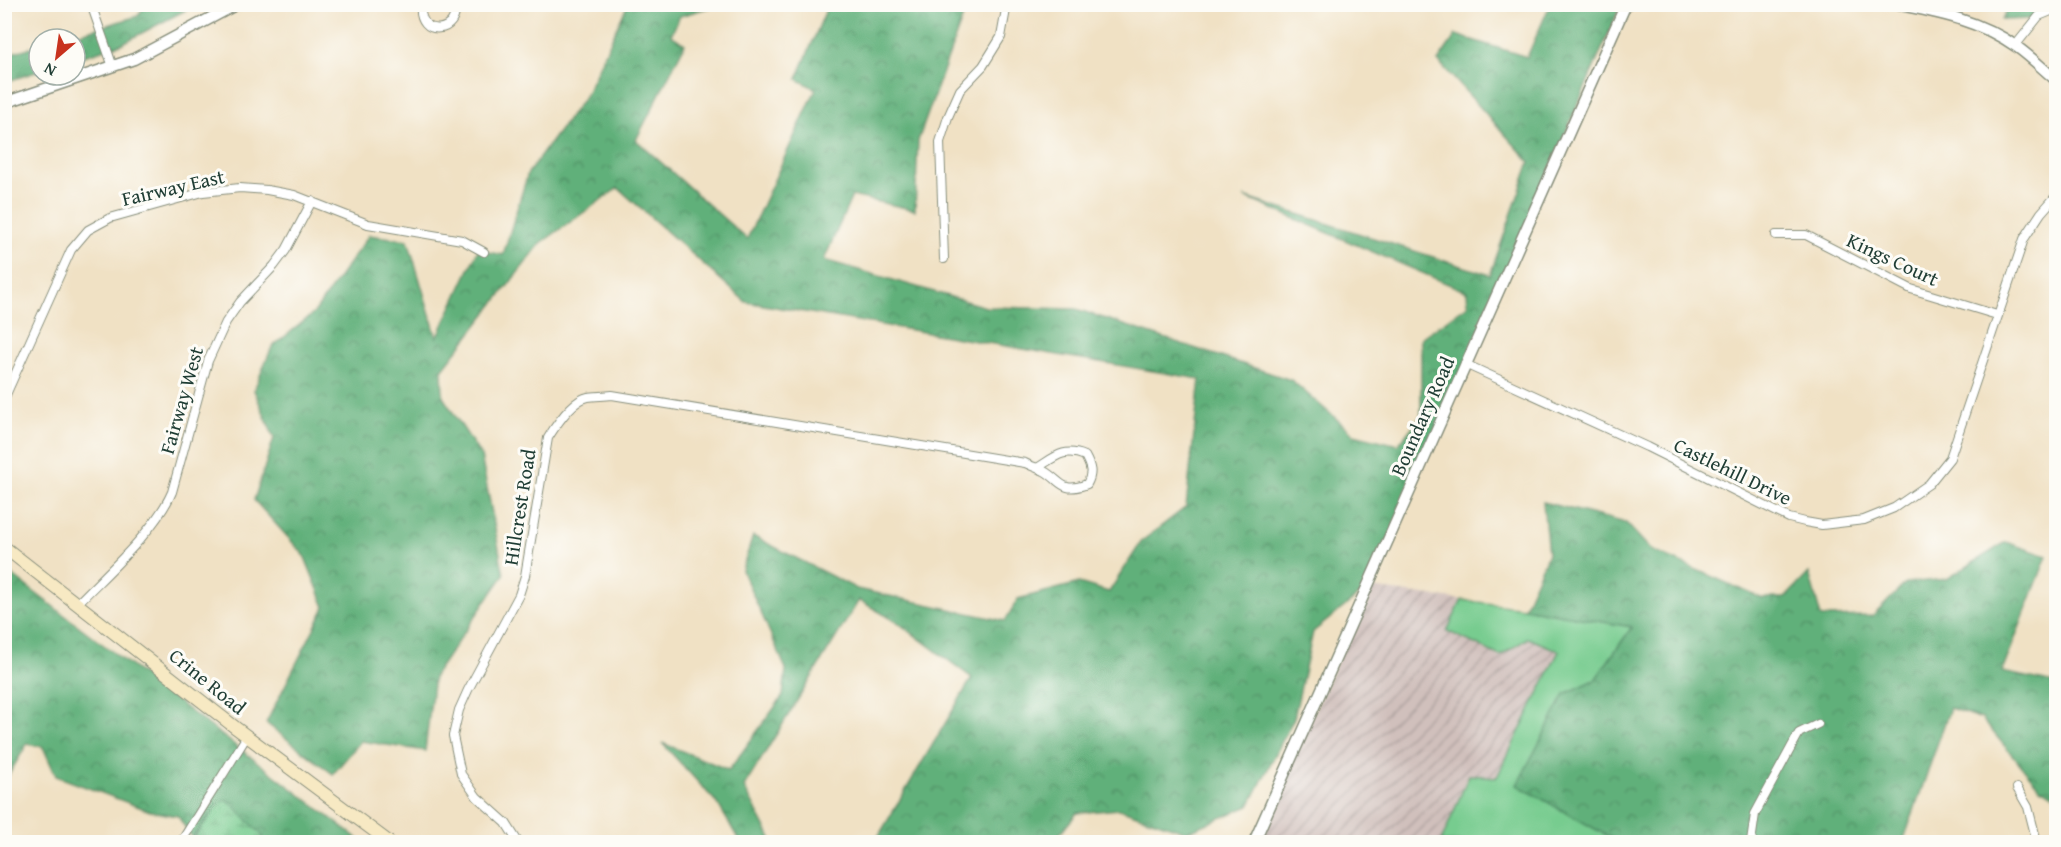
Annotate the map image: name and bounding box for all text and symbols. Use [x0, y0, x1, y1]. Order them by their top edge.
north arrow [27, 27, 87, 87]
text: N [39, 57, 60, 83]
street label: Fairway East [119, 161, 227, 213]
street label: Kings Court [1842, 225, 1944, 293]
street label: Fairway West [152, 343, 210, 457]
street label: Boundary Road [1383, 351, 1461, 480]
street label: Castlehill Drive [1669, 430, 1797, 512]
street label: Hillcrest Road [495, 446, 543, 567]
street label: Crine Road [163, 641, 253, 721]

